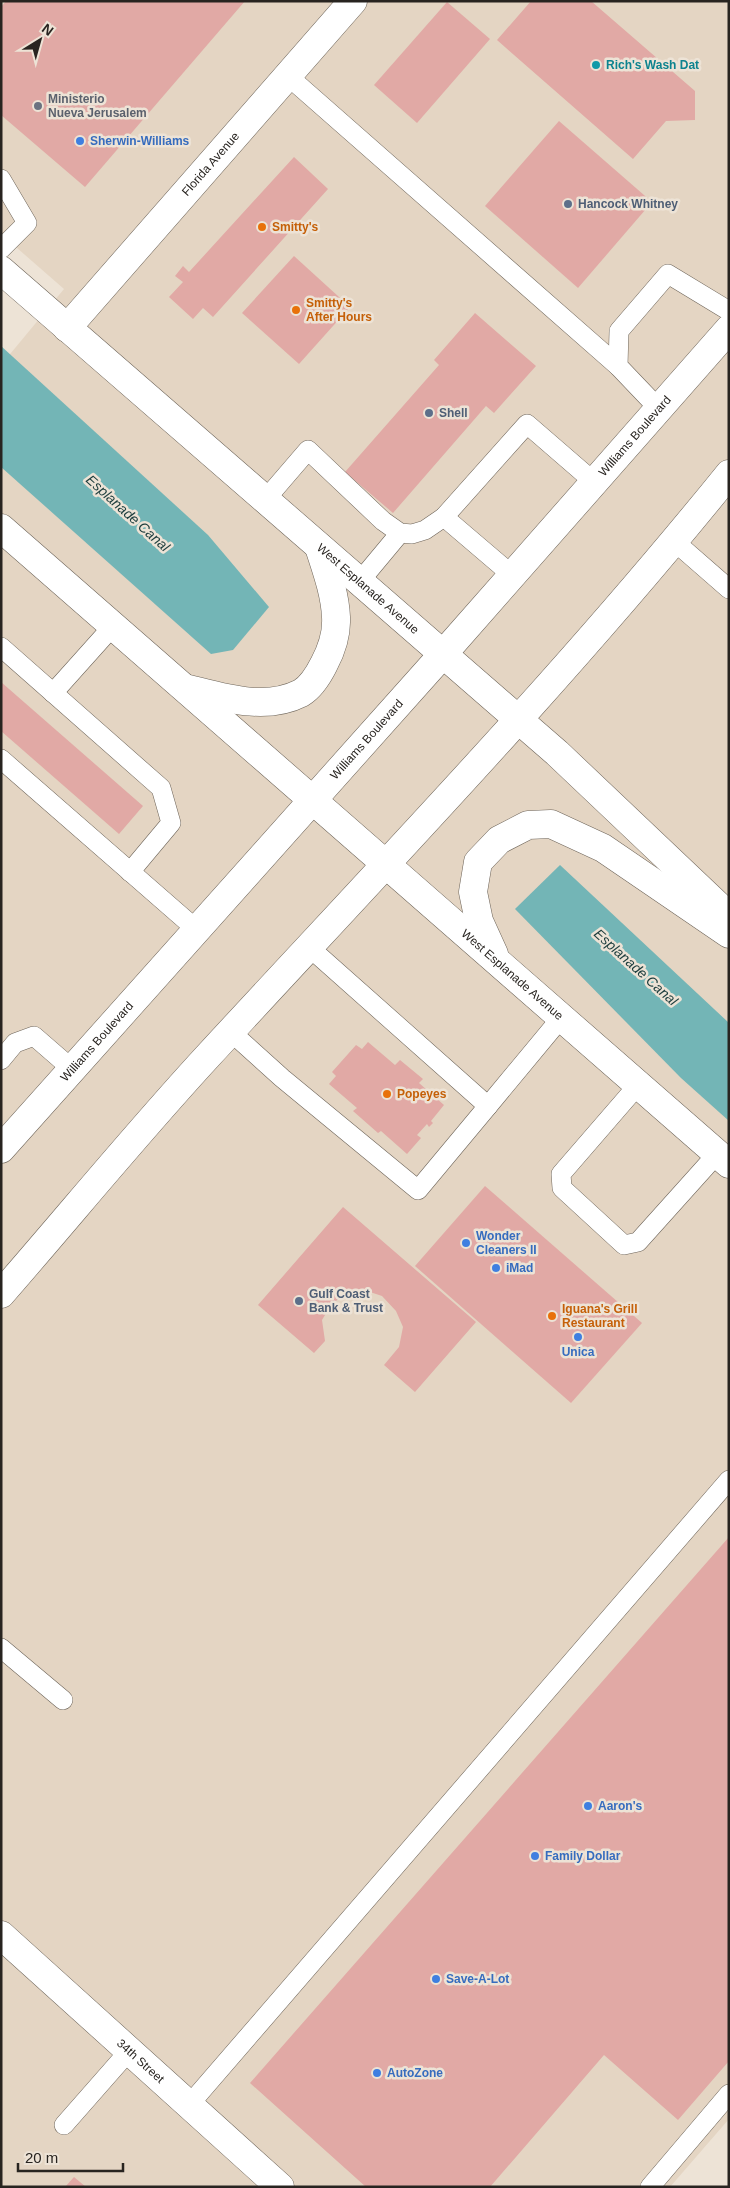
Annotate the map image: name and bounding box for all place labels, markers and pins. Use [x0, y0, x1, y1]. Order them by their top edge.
place label: Rich's Wash Dat [606, 58, 699, 72]
marker: Rich's Wash Dat [590, 59, 602, 71]
place label: Ministerio Nueva Jerusalem [48, 92, 147, 120]
marker: Ministerio Nueva Jerusalem [32, 100, 44, 112]
place label: Sherwin-Williams [90, 134, 190, 148]
marker: Sherwin-Williams [74, 135, 86, 147]
place label: Hancock Whitney [578, 197, 678, 211]
marker: Hancock Whitney [562, 198, 574, 210]
place label: Smitty's [272, 220, 319, 234]
marker: Smitty's [256, 221, 268, 233]
place label: Smitty's After Hours [306, 296, 372, 324]
marker: Smitty's After Hours [290, 304, 302, 316]
place label: Shell [439, 406, 468, 420]
marker: Shell [423, 407, 435, 419]
place label: Popeyes [397, 1087, 447, 1101]
marker: Popeyes [381, 1088, 393, 1100]
place label: Wonder Cleaners II [476, 1229, 537, 1257]
marker: Wonder Cleaners II [460, 1237, 472, 1249]
place label: iMad [506, 1261, 533, 1275]
marker: iMad [490, 1262, 502, 1274]
place label: Gulf Coast Bank & Trust [309, 1287, 383, 1315]
marker: Gulf Coast Bank & Trust [293, 1295, 305, 1307]
place label: Iguana's Grill Restaurant [562, 1302, 638, 1330]
marker: Iguana's Grill Restaurant [546, 1310, 558, 1322]
marker: Unica [572, 1331, 584, 1343]
place label: Unica [562, 1345, 595, 1359]
place label: Aaron's [598, 1799, 643, 1813]
marker: Aaron's [582, 1800, 594, 1812]
place label: Family Dollar [545, 1849, 621, 1863]
marker: Family Dollar [529, 1850, 541, 1862]
place label: Save-A-Lot [446, 1972, 509, 1986]
marker: Save-A-Lot [430, 1973, 442, 1985]
place label: AutoZone [387, 2066, 443, 2080]
marker: AutoZone [371, 2067, 383, 2079]

